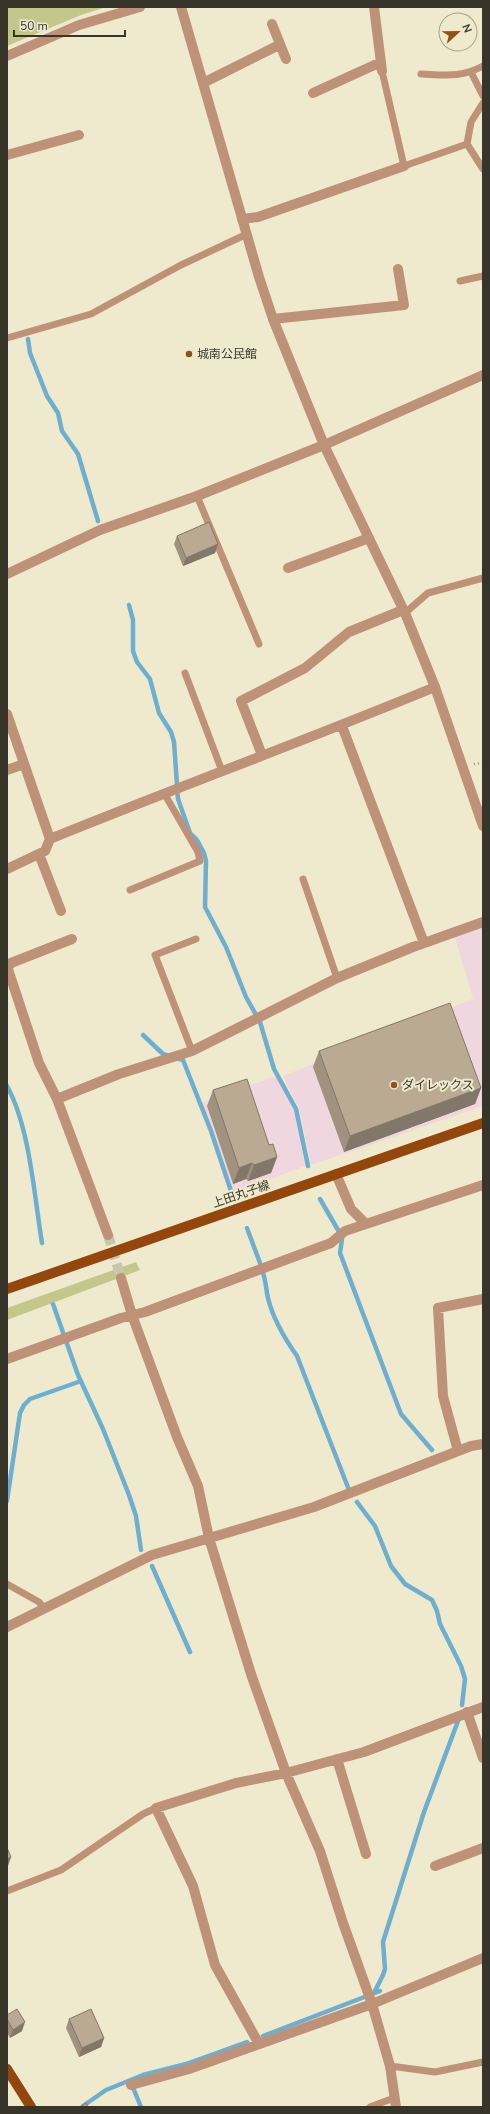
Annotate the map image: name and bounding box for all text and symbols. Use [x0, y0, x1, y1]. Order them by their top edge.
scale bar [14, 12, 125, 38]
north arrow [438, 12, 478, 52]
text: 50 m [20, 18, 48, 34]
text: N [458, 22, 475, 35]
place label: 城南公民館 [197, 346, 257, 362]
marker: 城南公民館 [184, 349, 194, 359]
place label: ダイレックス [402, 1077, 474, 1093]
marker: ダイレックス [389, 1080, 399, 1090]
street label: 上田丸子線 [210, 1177, 272, 1211]

